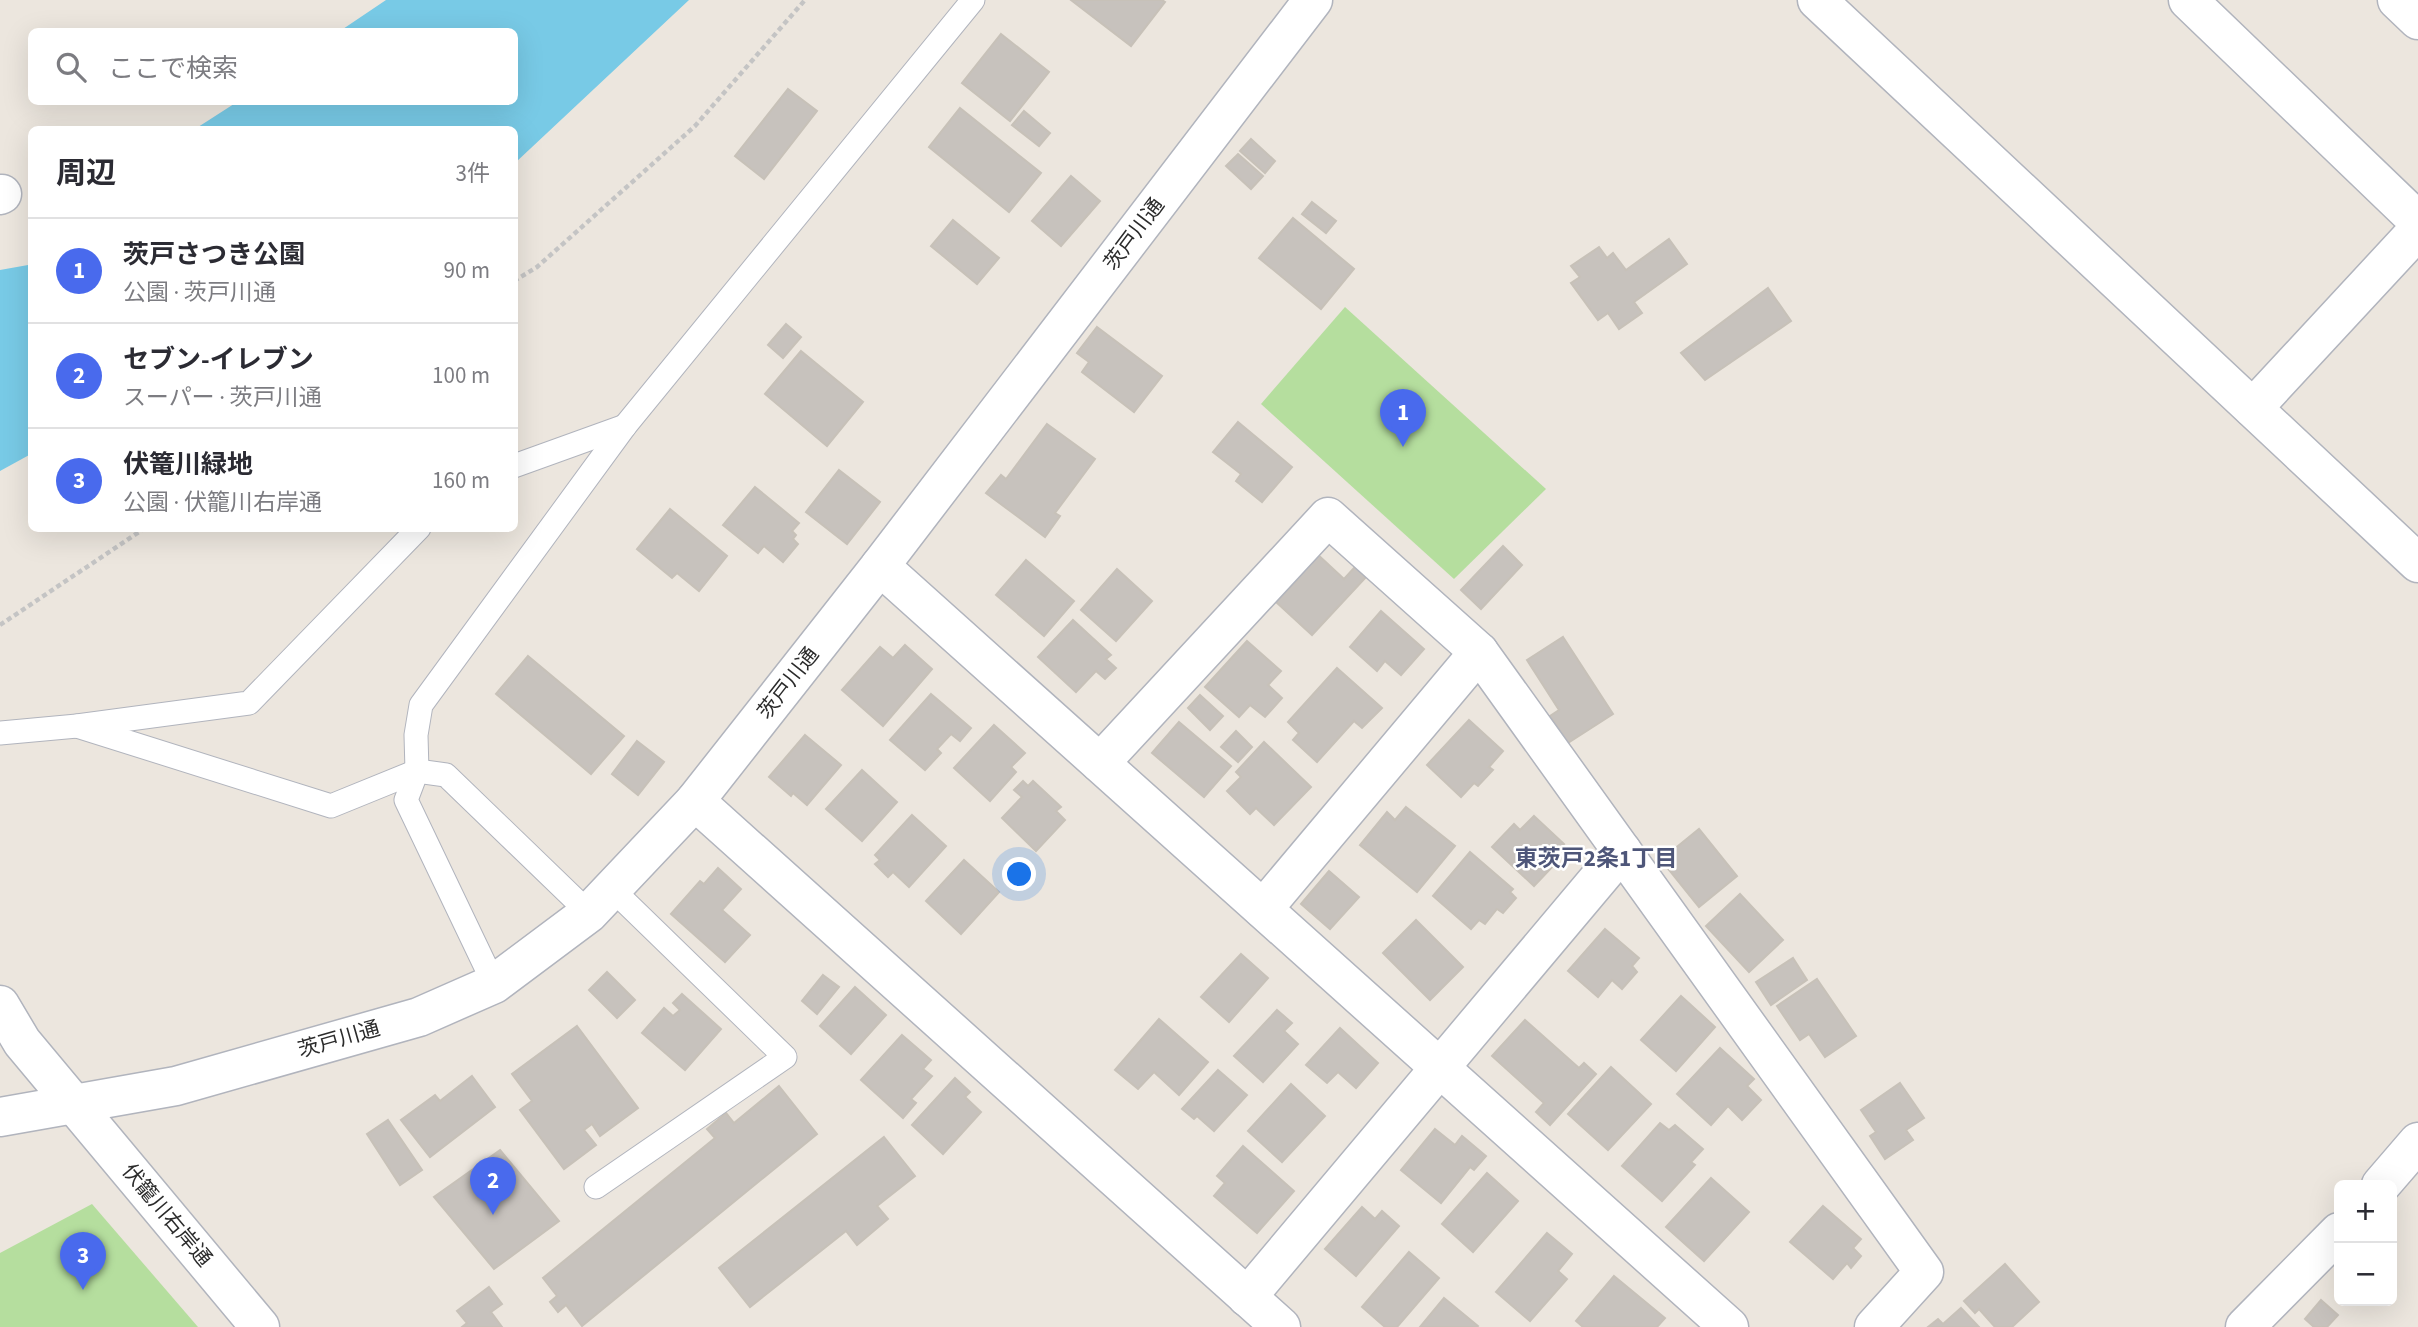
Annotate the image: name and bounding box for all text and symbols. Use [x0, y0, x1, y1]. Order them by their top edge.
search box [28, 28, 518, 105]
icon: search [52, 48, 90, 86]
text: ここで検索 [108, 50, 238, 87]
text: 周辺 [56, 152, 116, 195]
text: 3件 [456, 157, 490, 190]
street label: 茨戸川通 [1097, 191, 1171, 277]
text: 茨戸さつき公園 [123, 236, 305, 273]
text: 1 [73, 254, 85, 287]
text: 90 m [443, 254, 490, 287]
text: 公園 · 茨戸川通 [123, 276, 276, 309]
text: セブン-イレブン [123, 341, 314, 378]
text: 2 [73, 359, 85, 392]
text: 100 m [432, 359, 490, 392]
text: スーパー · 茨戸川通 [123, 381, 322, 414]
pin: 1 [1380, 389, 1426, 447]
text: 伏篭川緑地 [123, 446, 253, 483]
text: 3 [73, 464, 85, 497]
text: 160 m [432, 464, 490, 497]
text: 公園 · 伏籠川右岸通 [123, 486, 322, 519]
street label: 茨戸川通 [750, 641, 826, 725]
district label: 東茨戸2条1丁目 [1515, 842, 1677, 875]
your location [1002, 857, 1036, 891]
street label: 茨戸川通 [294, 1013, 384, 1065]
street label: 伏籠川右岸通 [115, 1157, 219, 1273]
pin: 2 [470, 1157, 516, 1215]
map controls [2334, 1180, 2397, 1306]
button: + [2334, 1180, 2397, 1243]
pin: 3 [60, 1232, 106, 1290]
button: − [2334, 1243, 2397, 1306]

